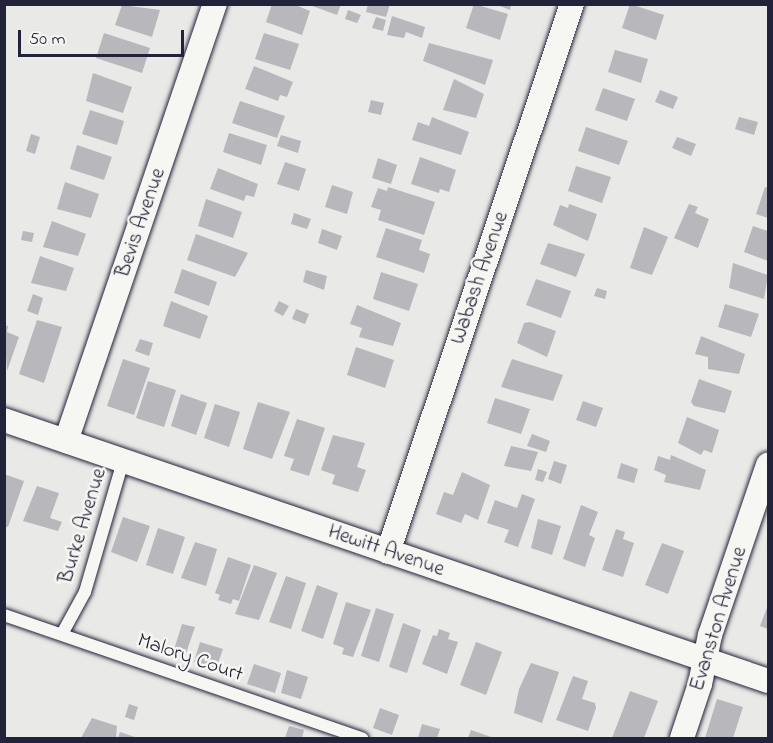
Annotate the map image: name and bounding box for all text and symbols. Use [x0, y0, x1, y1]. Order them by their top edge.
scale bar [21, 18, 188, 56]
text: 50 m [29, 27, 66, 53]
street label: Bevis Avenue [111, 165, 171, 281]
street label: Wabash Avenue [446, 208, 514, 348]
street label: Burke Avenue [54, 465, 112, 587]
street label: Hewitt Avenue [325, 519, 447, 583]
street label: Evanston Avenue [685, 544, 753, 694]
street label: Malory Court [134, 628, 246, 688]

